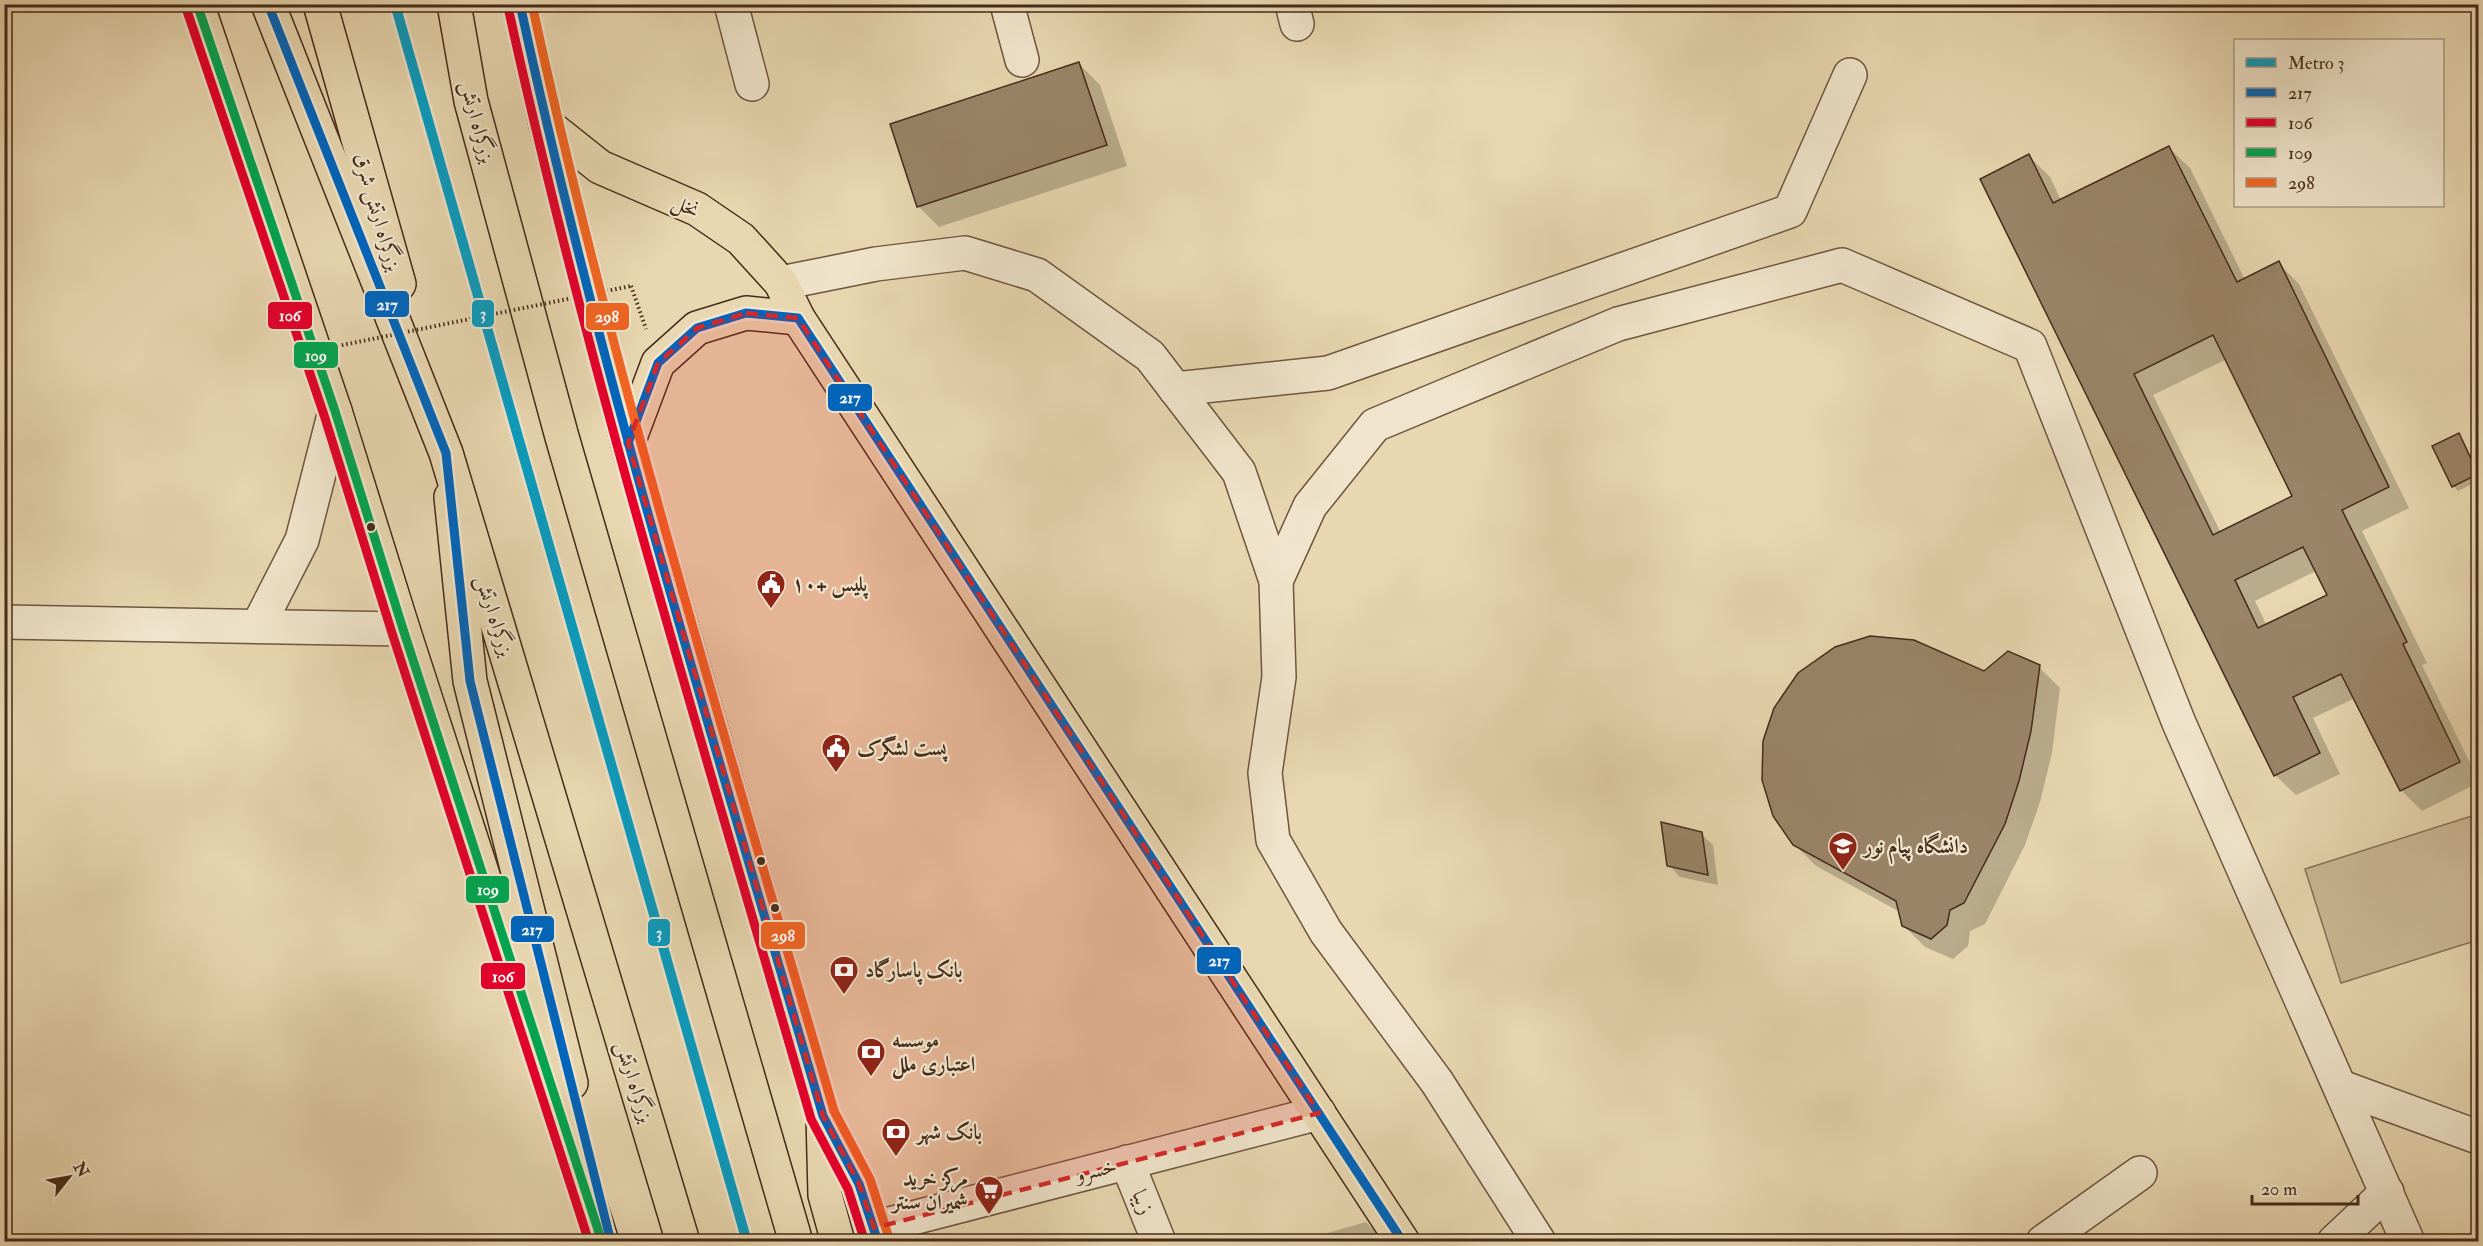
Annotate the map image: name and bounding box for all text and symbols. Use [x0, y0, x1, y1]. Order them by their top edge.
legend [2234, 39, 2444, 207]
text: Metro 3 [2288, 52, 2344, 75]
street label: بزرگراه ارتش [454, 78, 502, 167]
text: 217 [2288, 82, 2312, 105]
text: 106 [2288, 112, 2314, 135]
text: 109 [2288, 142, 2313, 165]
street label: بزرگراه ارتش شرق [348, 149, 408, 275]
text: 298 [2288, 172, 2315, 195]
street label: نخل [667, 188, 704, 225]
line badge: 217 [364, 290, 410, 318]
text: 217 [376, 295, 398, 315]
line badge: 3 [471, 299, 495, 328]
line badge: 106 [267, 301, 313, 330]
line badge: 298 [585, 302, 630, 331]
text: 3 [480, 304, 486, 324]
text: 106 [279, 306, 303, 326]
text: 298 [595, 307, 619, 327]
line badge: 109 [293, 341, 339, 369]
text: 109 [305, 346, 327, 366]
line badge: 217 [827, 383, 873, 412]
text: 217 [839, 388, 861, 408]
unlabelled marker [365, 521, 377, 533]
public building icon: پلیس +۱۰ [755, 568, 787, 610]
place label: پلیس +۱۰ [792, 571, 869, 599]
street label: بزرگراه ارتش [469, 572, 521, 661]
public building icon: پست لشگرک [820, 732, 852, 774]
place label: پست لشگرک [857, 735, 948, 762]
school or university icon: دانشگاه پیام نور [1827, 830, 1859, 872]
place label: دانشگاه پیام نور [1862, 832, 1968, 865]
unlabelled marker [755, 855, 767, 867]
line badge: 109 [465, 875, 510, 904]
text: 109 [477, 880, 499, 900]
unlabelled marker [769, 902, 781, 914]
line badge: 217 [510, 915, 555, 943]
line badge: 3 [647, 918, 671, 947]
text: 217 [521, 920, 543, 940]
line badge: 298 [760, 921, 806, 950]
text: 3 [656, 923, 662, 943]
text: 298 [771, 926, 795, 946]
line badge: 217 [1196, 946, 1242, 975]
text: 217 [1208, 951, 1230, 971]
bank icon: بانک پاسارگاد [828, 954, 860, 996]
place label: بانک پاسارگاد [865, 957, 963, 985]
line badge: 106 [480, 962, 526, 990]
text: 106 [492, 967, 516, 987]
place label: موسسه اعتباری ملل [892, 1027, 975, 1079]
bank icon: موسسه اعتباری ملل [855, 1036, 887, 1078]
street label: بزرگراه ارتش [609, 1038, 661, 1127]
bank icon: بانک شهر [880, 1116, 912, 1158]
place label: بانک شهر [915, 1119, 982, 1146]
north arrow [39, 1147, 99, 1207]
street label: خسرو [1071, 1152, 1120, 1189]
text: N [68, 1158, 94, 1182]
place label: مرکز خرید شمیران سنتر [890, 1165, 968, 1216]
scale bar [2252, 1168, 2358, 1206]
supermarket icon: مرکز خرید شمیران سنتر [973, 1174, 1005, 1216]
text: 20 m [2261, 1178, 2297, 1201]
street label: زیبا [1125, 1186, 1160, 1219]

